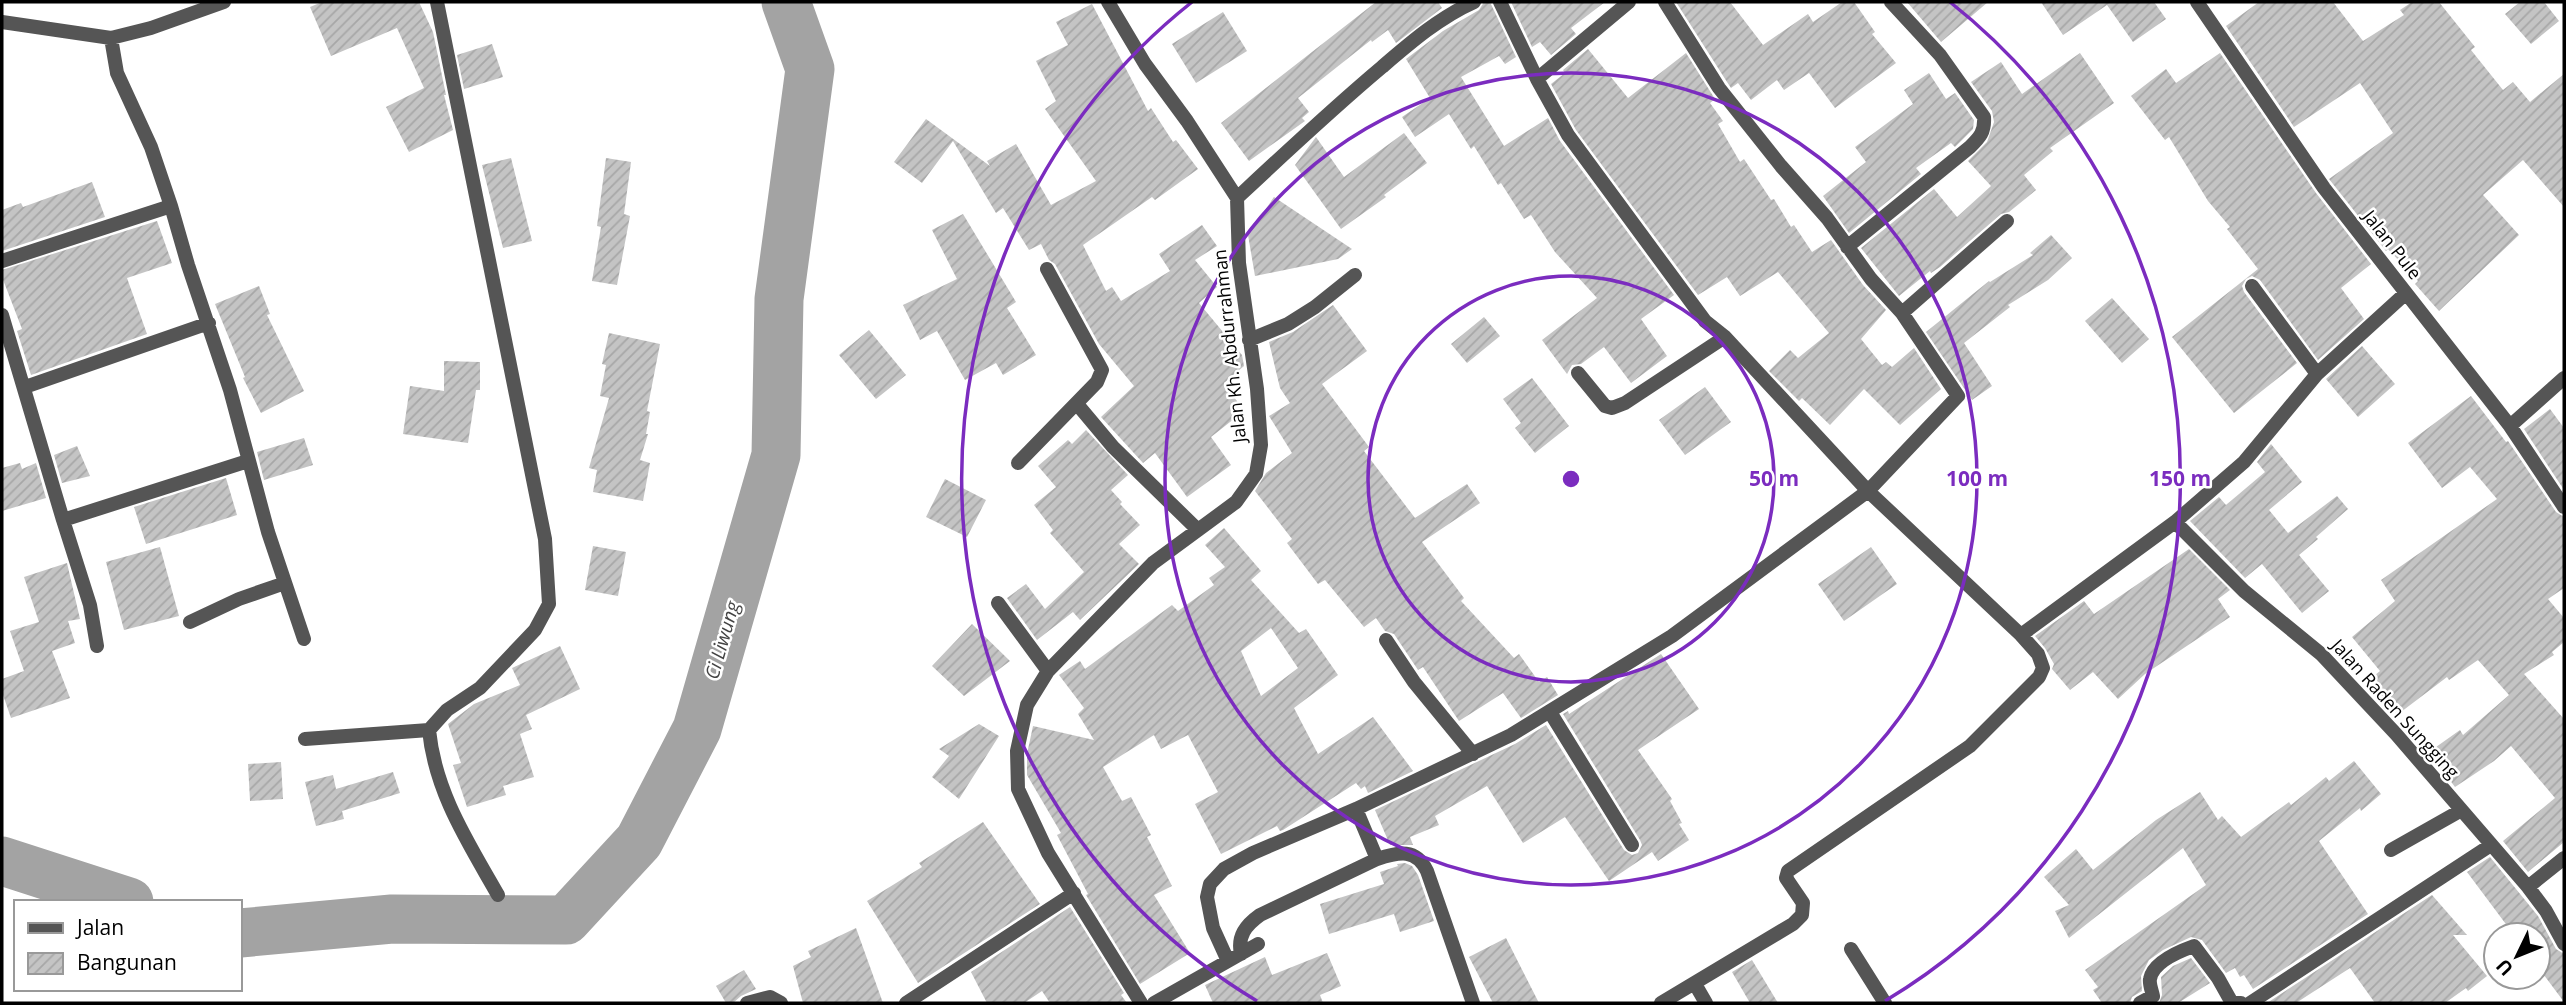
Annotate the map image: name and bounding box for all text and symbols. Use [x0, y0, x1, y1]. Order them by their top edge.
street label: Jalan Pule [2357, 203, 2427, 284]
street label: Jalan Kh. Abdurrahman [1207, 248, 1251, 446]
text: 50 m [1749, 464, 1799, 492]
text: 100 m [1946, 464, 2008, 492]
text: 150 m [2149, 464, 2211, 492]
centre of rings [1559, 467, 1583, 491]
water label: Ci Liwung [698, 597, 746, 682]
street label: Jalan Raden Sungging [2325, 632, 2465, 783]
legend [14, 900, 242, 991]
text: Jalan [75, 913, 124, 941]
north arrow [2482, 921, 2552, 991]
text: Bangunan [77, 948, 177, 976]
text: U [2490, 953, 2519, 982]

